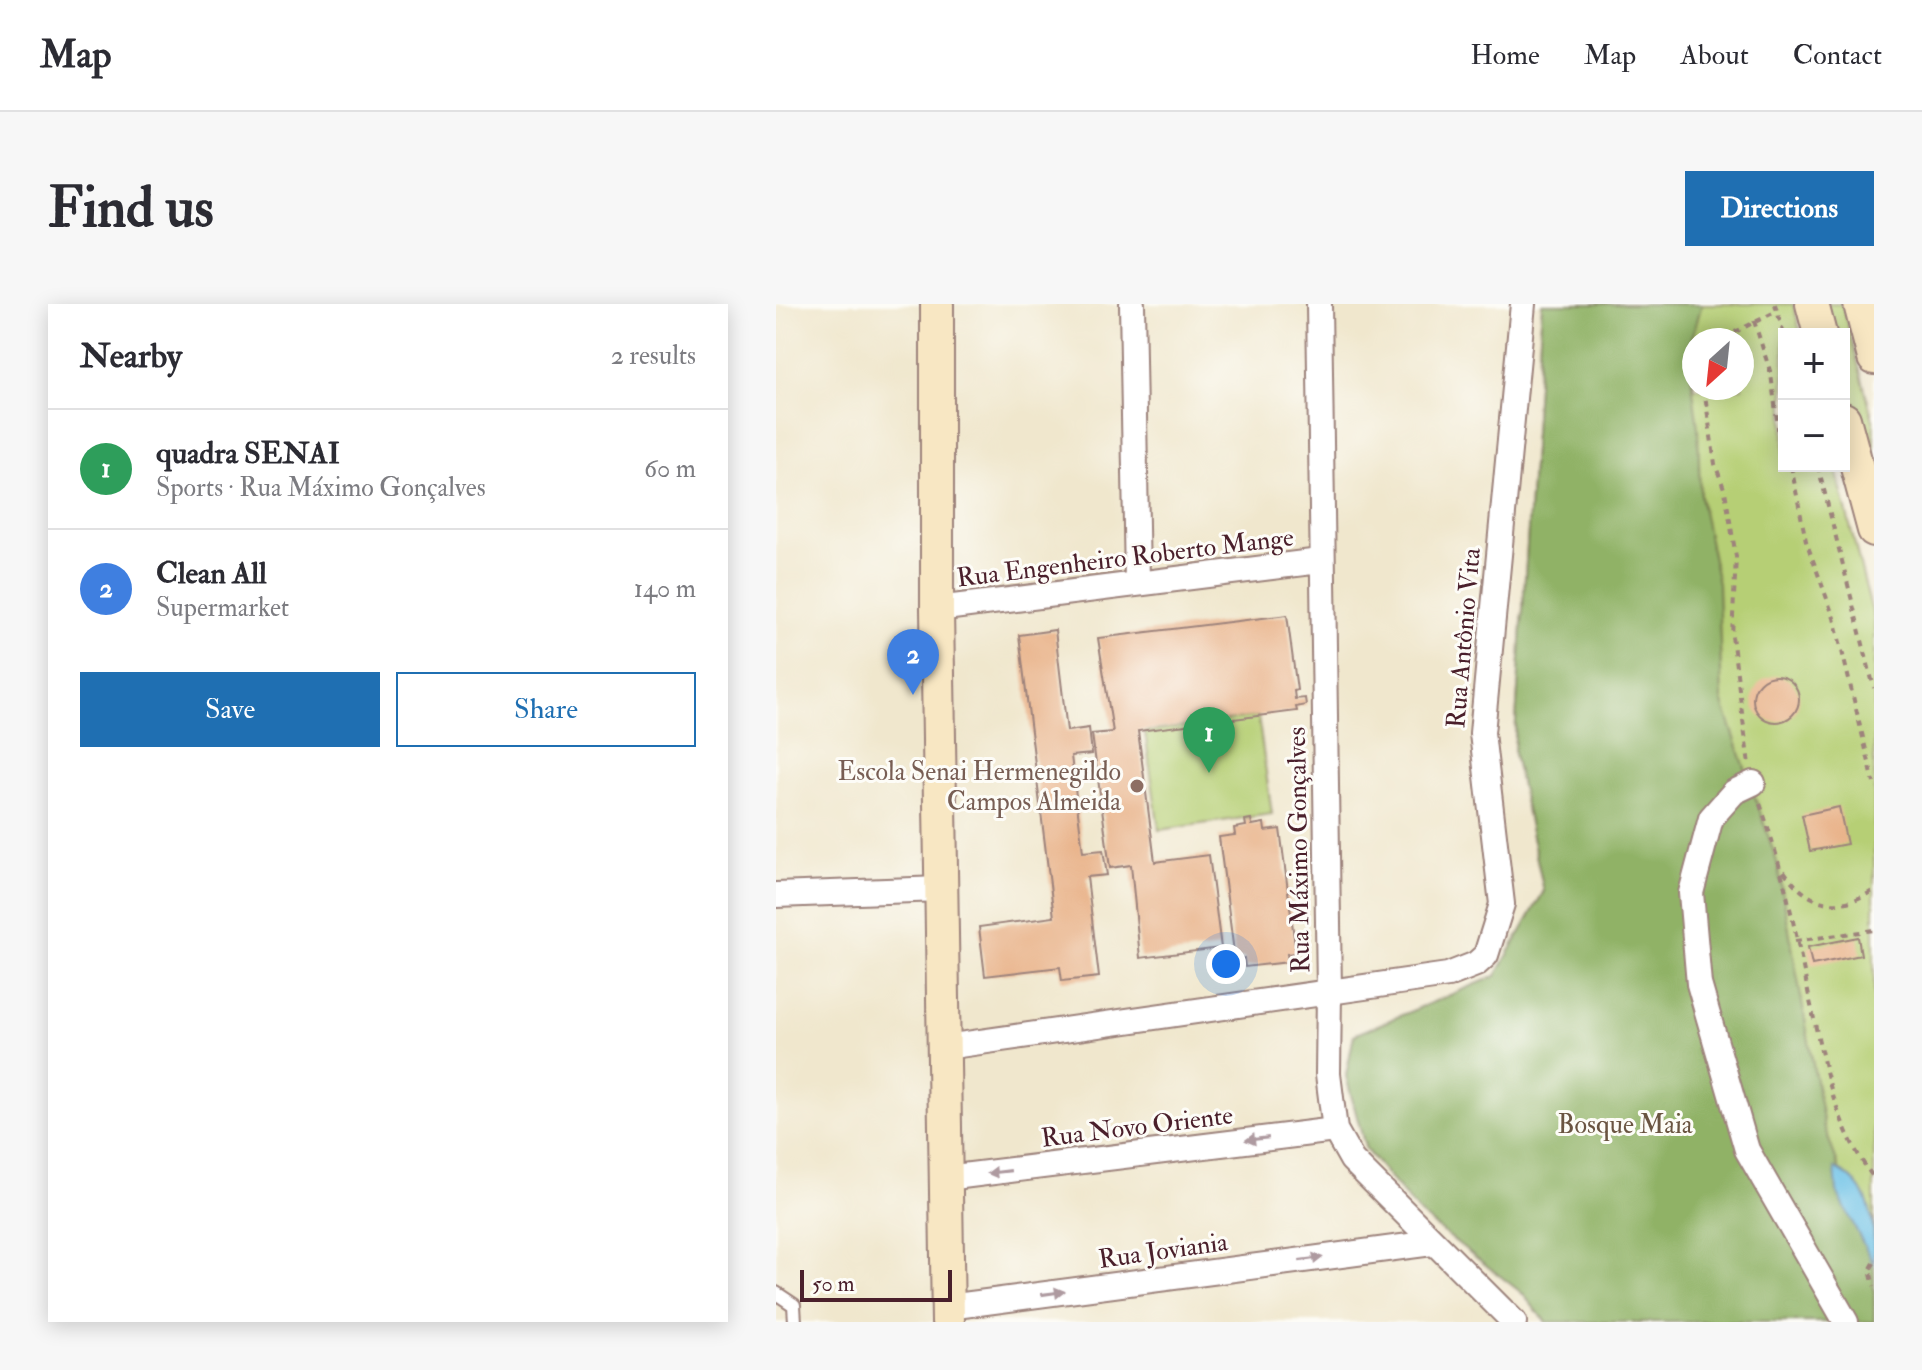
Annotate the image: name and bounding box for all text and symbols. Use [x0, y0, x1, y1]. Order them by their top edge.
text: Map [40, 31, 111, 79]
text: Home [1470, 38, 1540, 73]
text: Map [1584, 38, 1636, 73]
text: About [1680, 38, 1749, 73]
text: Contact [1793, 38, 1882, 73]
button: Directions [1685, 171, 1874, 246]
text: Find us [48, 173, 214, 244]
north arrow [1682, 328, 1754, 400]
map controls [1778, 328, 1850, 472]
button: + [1778, 328, 1850, 400]
text: Nearby [80, 335, 182, 378]
text: 2 results [611, 340, 696, 372]
button: − [1778, 400, 1850, 472]
text: quadra SENAI [156, 435, 340, 472]
text: 1 [101, 453, 111, 485]
text: 60 m [644, 453, 696, 485]
text: Sports · Rua Máximo Gonçalves [156, 472, 486, 504]
street label: Rua Engenheiro Roberto Mange [955, 521, 1296, 595]
street label: Rua Antônio Vita [1440, 546, 1488, 730]
text: Clean All [156, 555, 267, 592]
text: 2 [99, 573, 113, 605]
text: 140 m [634, 573, 696, 605]
text: Supermarket [156, 592, 289, 624]
pin: 2 [887, 629, 939, 695]
button: Save [80, 672, 380, 747]
button: Share [396, 672, 696, 747]
pin: 1 [1183, 707, 1235, 773]
street label: Rua Máximo Gonçalves [1281, 726, 1317, 973]
place label: Escola Senai Hermenegildo Campos Almeida [838, 756, 1121, 819]
marker: Escola Senai Hermenegildo Campos Almeida [1128, 777, 1146, 795]
your location [1206, 944, 1246, 984]
street label: Rua Novo Oriente [1039, 1099, 1235, 1155]
park label: Bosque Maia [1557, 1109, 1693, 1141]
one-way arrow [1244, 1133, 1269, 1146]
one-way arrow [986, 1165, 1011, 1178]
street label: Rua Joviania [1096, 1226, 1230, 1276]
one-way arrow [1299, 1252, 1324, 1265]
scale bar [800, 1266, 952, 1302]
text: 50 m [812, 1270, 854, 1298]
one-way arrow [1041, 1286, 1066, 1299]

